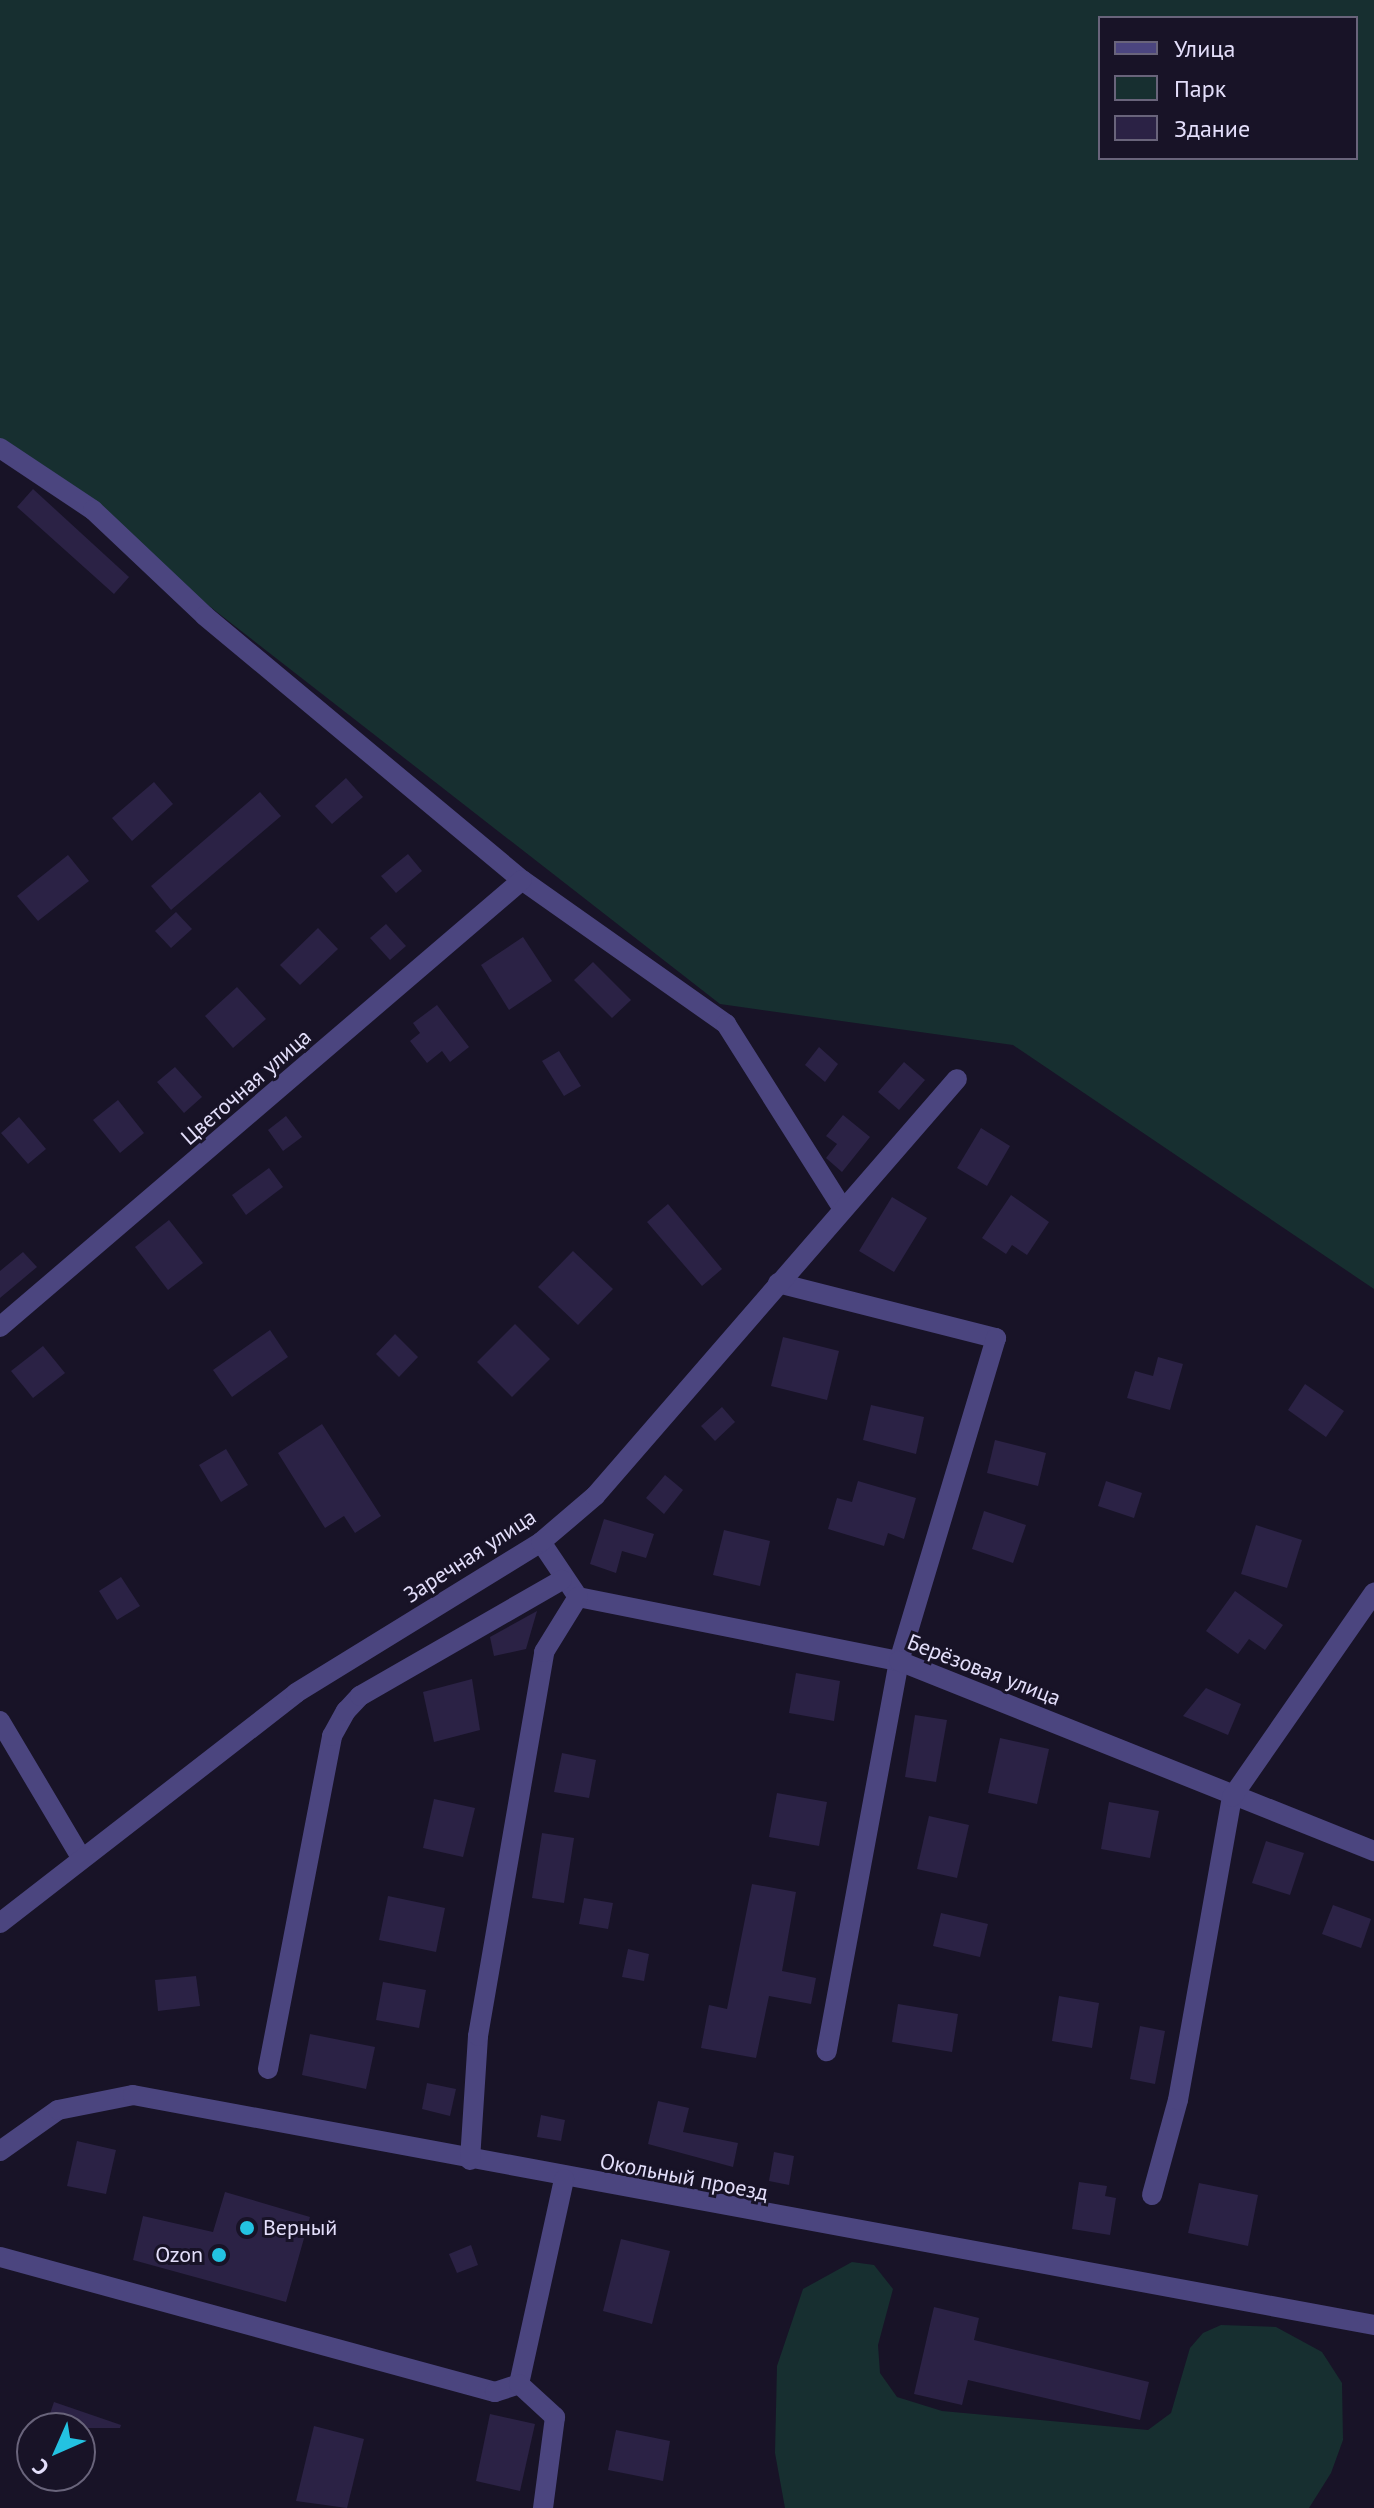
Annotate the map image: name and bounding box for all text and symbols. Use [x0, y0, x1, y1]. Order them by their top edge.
legend [1098, 16, 1358, 160]
text: Улица [1174, 33, 1235, 64]
text: Парк [1174, 73, 1226, 104]
text: Здание [1174, 113, 1250, 144]
street label: Цветочная улица [176, 1023, 316, 1151]
street label: Заречная улица [399, 1504, 541, 1608]
street label: Берёзовая улица [904, 1629, 1064, 1711]
street label: Окольный проезд [598, 2148, 770, 2206]
place label: Верный [263, 2215, 337, 2241]
marker: Верный [238, 2219, 256, 2237]
place label: Ozon [155, 2242, 203, 2268]
marker: Ozon [210, 2246, 228, 2264]
north arrow [16, 2412, 96, 2492]
text: С [26, 2453, 55, 2482]

